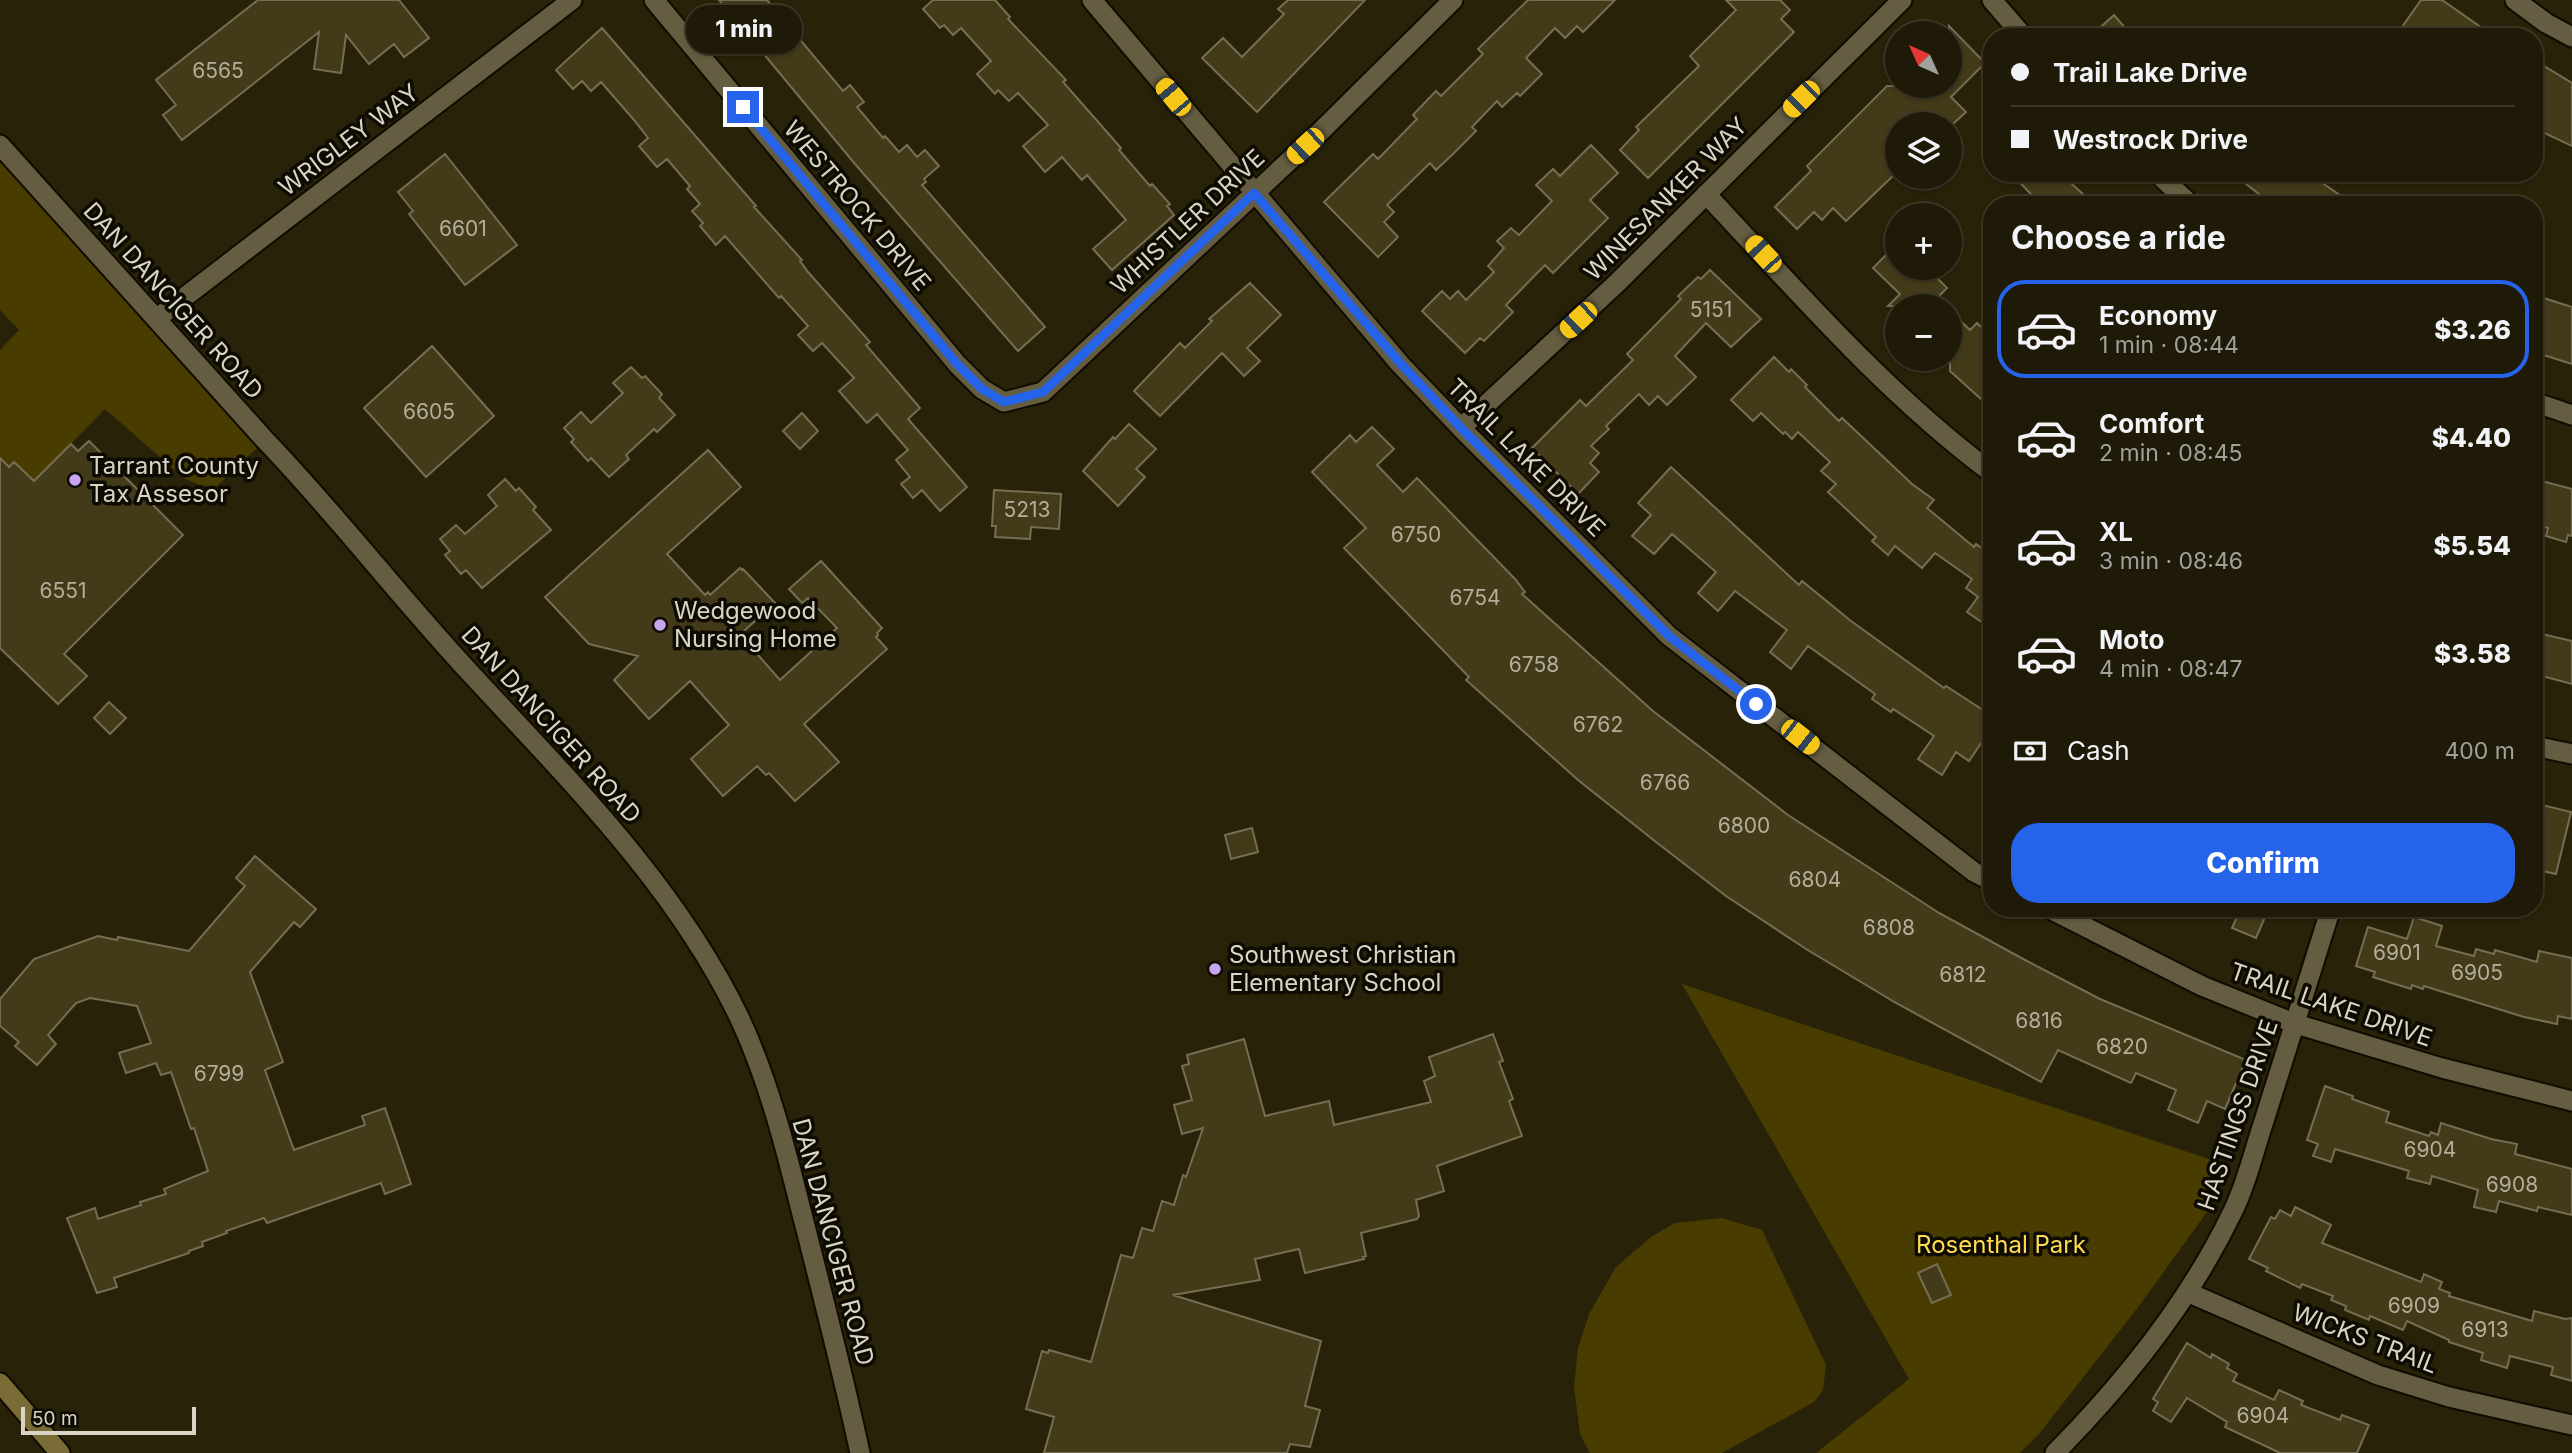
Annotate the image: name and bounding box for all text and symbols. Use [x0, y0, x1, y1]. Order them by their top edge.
callout: 1 min [685, 6, 801, 55]
text: 1 min [715, 15, 773, 43]
north arrow [1885, 21, 1962, 98]
map controls [1885, 21, 1962, 371]
text: Trail Lake Drive [2053, 57, 2248, 88]
house number: 6565 [192, 58, 244, 83]
car [1152, 74, 1195, 120]
car [1779, 77, 1824, 121]
street label: WRIGLEY WAY [273, 78, 424, 202]
route end [727, 91, 759, 123]
street label: WINESANKER WAY [1578, 111, 1753, 286]
button: layers [1885, 112, 1962, 189]
street label: WESTROCK DRIVE [778, 115, 937, 297]
car [1283, 124, 1328, 168]
text: Westrock Drive [2053, 124, 2248, 155]
street label: WHISTLER DRIVE [1105, 143, 1270, 300]
street label: DAN DANCIGER ROAD [77, 196, 269, 405]
button: + [1885, 203, 1962, 280]
house number: 6601 [439, 216, 487, 241]
text: Choose a ride [2011, 218, 2226, 257]
car [1741, 231, 1786, 277]
button: − [1885, 294, 1962, 371]
house number: 5151 [1690, 297, 1732, 322]
car [1556, 298, 1601, 342]
icon: car [2015, 298, 2078, 361]
text: Economy [2099, 300, 2217, 331]
text: $3.26 [2434, 314, 2511, 345]
text: 1 min · 08:44 [2099, 331, 2239, 359]
street label: TRAIL LAKE DRIVE [1441, 372, 1612, 543]
house number: 6605 [403, 399, 455, 424]
icon: car [2015, 406, 2078, 469]
text: Comfort [2099, 408, 2204, 439]
text: $4.40 [2432, 422, 2511, 453]
text: 2 min · 08:45 [2099, 439, 2243, 467]
place label: Tarrant County Tax Assesor [89, 451, 259, 508]
marker: Tarrant County Tax Assesor [67, 472, 83, 488]
house number: 5213 [1003, 497, 1051, 522]
icon: car [2015, 514, 2078, 577]
text: XL [2099, 516, 2133, 547]
house number: 6750 [1391, 522, 1441, 547]
text: $5.54 [2434, 530, 2511, 561]
text: 3 min · 08:46 [2099, 547, 2243, 575]
house number: 6551 [39, 578, 87, 603]
house number: 6754 [1449, 585, 1501, 610]
place label: Wedgewood Nursing Home [674, 596, 837, 653]
marker: Wedgewood Nursing Home [652, 617, 668, 633]
street label: DAN DANCIGER ROAD [455, 620, 647, 829]
icon: car [2015, 622, 2078, 685]
text: Moto [2099, 624, 2164, 655]
text: $3.58 [2434, 638, 2511, 669]
house number: 6758 [1509, 652, 1559, 677]
text: 4 min · 08:47 [2099, 655, 2242, 683]
route start [1740, 688, 1772, 720]
house number: 6762 [1573, 712, 1623, 737]
car [1777, 716, 1824, 758]
icon: cash [2011, 732, 2049, 770]
text: Cash [2067, 735, 2130, 766]
text: 400 m [2445, 737, 2515, 765]
house number: 6766 [1640, 770, 1690, 795]
house number: 6800 [1718, 813, 1770, 838]
button: Confirm [2011, 823, 2515, 903]
house number: 6804 [1789, 867, 1841, 892]
house number: 6808 [1863, 915, 1915, 940]
place label: Southwest Christian Elementary School [1229, 940, 1456, 997]
house number: 6901 [2373, 940, 2421, 965]
street label: TRAIL LAKE DRIVE [2226, 956, 2436, 1053]
house number: 6905 [2451, 960, 2503, 985]
marker: Southwest Christian Elementary School [1207, 961, 1223, 977]
house number: 6812 [1939, 962, 1987, 987]
house number: 6816 [2015, 1008, 2063, 1033]
street label: HASTINGS DRIVE [2191, 1016, 2284, 1214]
house number: 6820 [2096, 1034, 2148, 1059]
house number: 6799 [194, 1061, 244, 1086]
street label: DAN DANCIGER ROAD [787, 1115, 880, 1368]
house number: 6904 [2404, 1137, 2456, 1162]
house number: 6908 [2486, 1172, 2538, 1197]
park label: Rosenthal Park [1916, 1230, 2086, 1259]
house number: 6909 [2388, 1293, 2440, 1318]
street label: WICKS TRAIL [2288, 1298, 2442, 1380]
house number: 6913 [2461, 1317, 2509, 1342]
house number: 6904 [2237, 1403, 2289, 1428]
scale bar [21, 1404, 196, 1436]
text: 50 m [32, 1407, 78, 1430]

